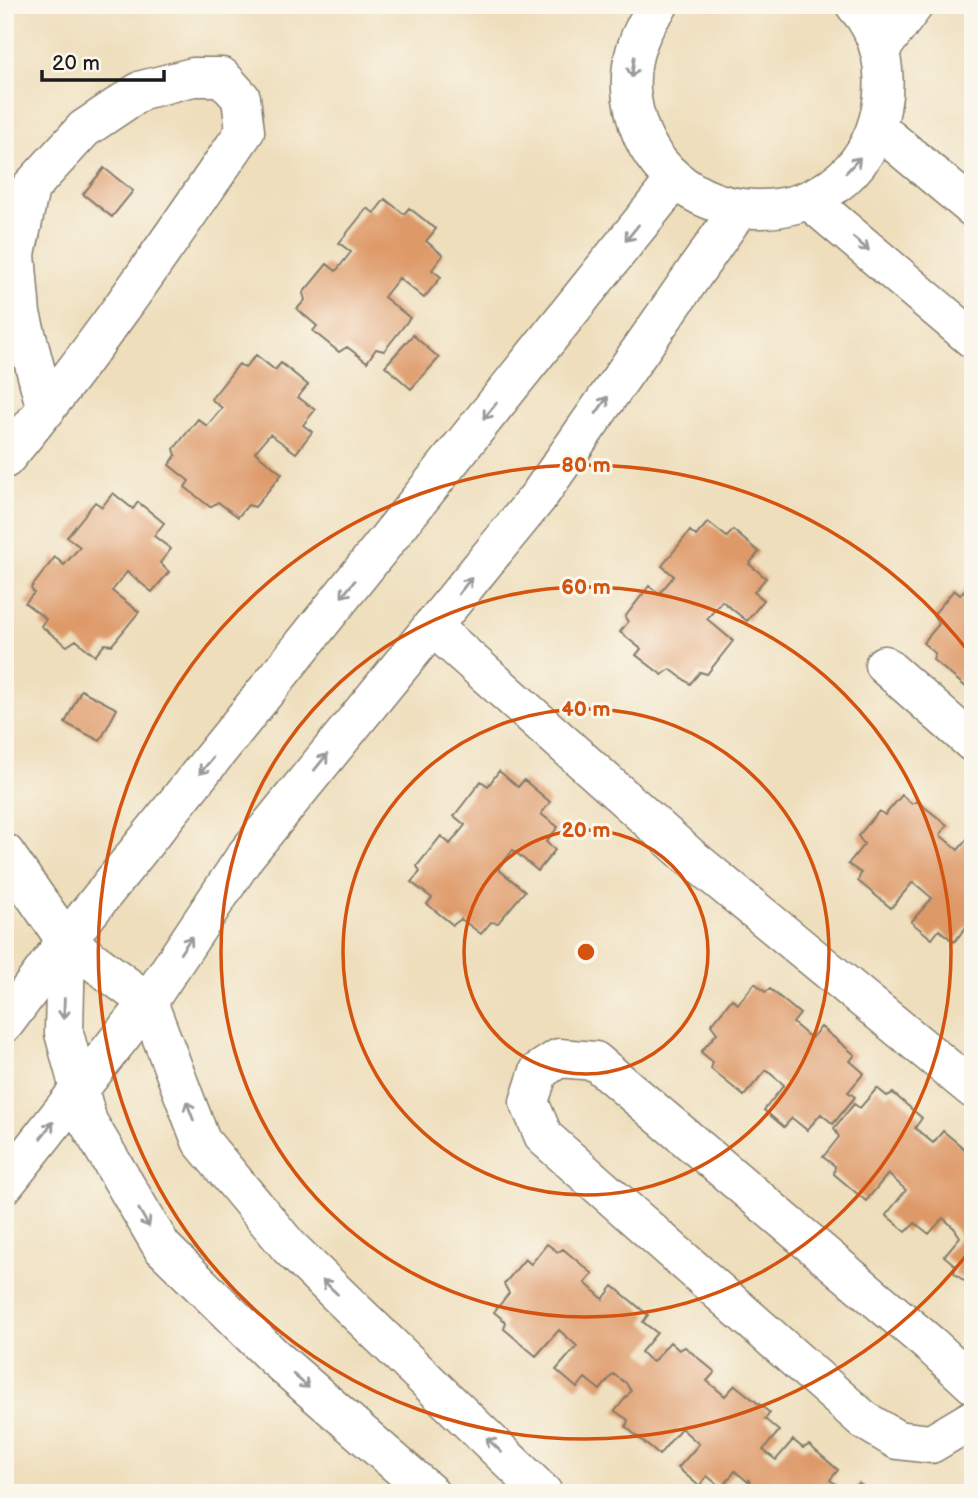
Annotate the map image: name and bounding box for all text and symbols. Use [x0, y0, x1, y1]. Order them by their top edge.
scale bar [42, 38, 164, 82]
text: 20 m [52, 51, 100, 76]
one-way arrow [626, 55, 639, 78]
one-way arrow [845, 157, 862, 174]
one-way arrow [625, 224, 640, 242]
one-way arrow [852, 236, 870, 252]
one-way arrow [595, 396, 609, 415]
one-way arrow [483, 401, 498, 420]
text: 80 m [561, 453, 611, 478]
text: 60 m [561, 575, 611, 600]
one-way arrow [457, 577, 473, 595]
one-way arrow [341, 579, 356, 597]
text: 40 m [561, 697, 611, 722]
one-way arrow [313, 753, 329, 771]
one-way arrow [198, 757, 214, 775]
text: 20 m [562, 818, 610, 843]
one-way arrow [179, 936, 193, 955]
centre of rings [574, 940, 598, 964]
one-way arrow [58, 997, 71, 1020]
one-way arrow [183, 1100, 195, 1122]
one-way arrow [40, 1122, 55, 1140]
one-way arrow [138, 1207, 151, 1228]
one-way arrow [322, 1279, 339, 1296]
one-way arrow [292, 1373, 310, 1389]
one-way arrow [486, 1437, 503, 1454]

